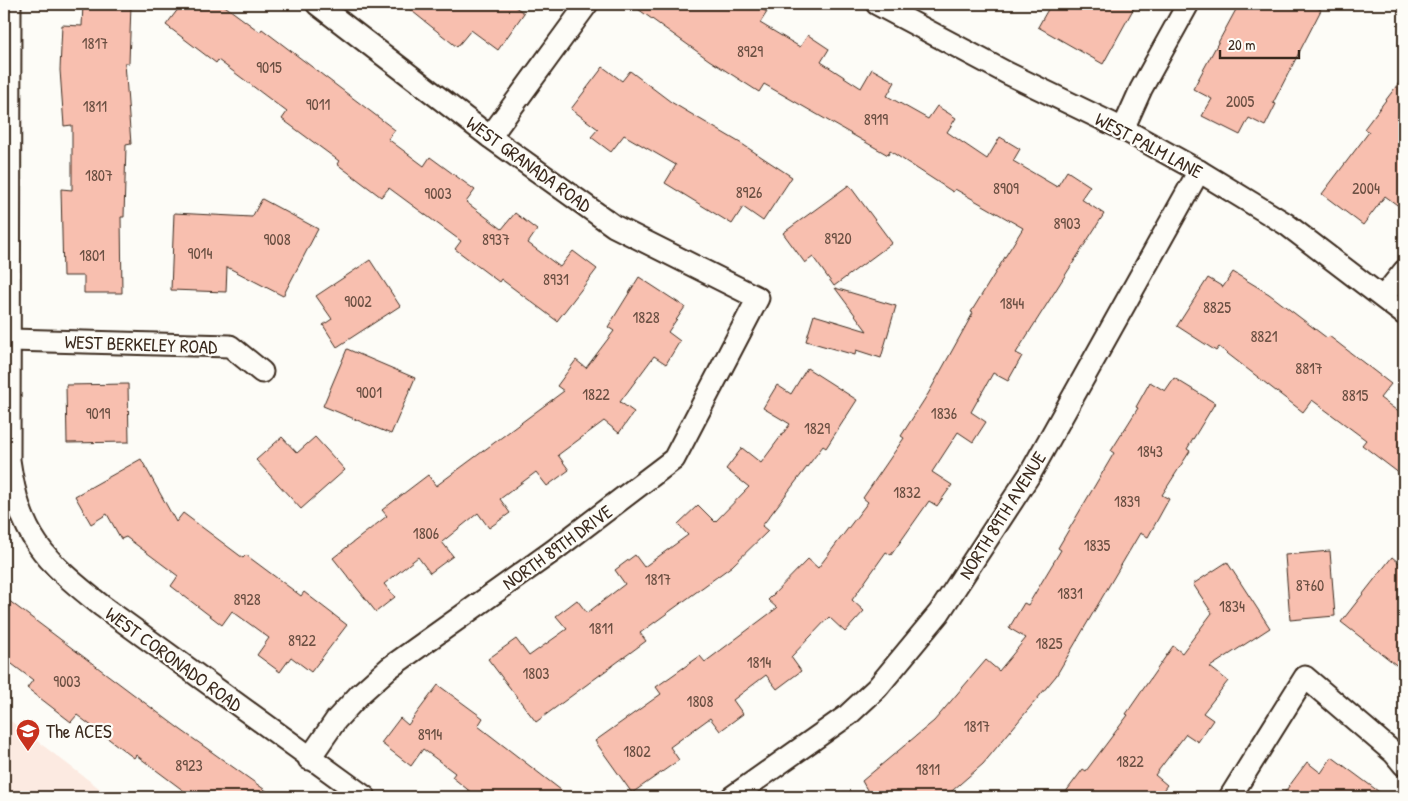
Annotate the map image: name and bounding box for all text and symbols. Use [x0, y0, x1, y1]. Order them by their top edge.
scale bar [1220, 28, 1299, 60]
house number: 1817 [82, 32, 108, 54]
text: 20 m [1228, 34, 1255, 55]
house number: 8929 [737, 40, 763, 62]
house number: 9015 [256, 56, 282, 78]
house number: 2005 [1226, 90, 1255, 112]
house number: 9011 [306, 93, 331, 115]
house number: 1811 [83, 95, 107, 117]
street label: WEST PALM LANE [1091, 106, 1208, 184]
house number: 8919 [864, 108, 888, 130]
street label: WEST GRANADA ROAD [461, 110, 597, 218]
house number: 1807 [85, 164, 113, 186]
house number: 8909 [993, 177, 1019, 199]
house number: 2004 [1352, 177, 1380, 199]
house number: 8926 [736, 181, 762, 203]
house number: 9003 [424, 182, 452, 204]
house number: 8903 [1053, 212, 1081, 234]
house number: 8920 [824, 227, 852, 249]
house number: 9008 [263, 228, 291, 250]
house number: 8937 [482, 228, 510, 250]
house number: 9014 [188, 242, 212, 264]
house number: 1801 [79, 244, 105, 266]
house number: 8931 [543, 268, 569, 290]
house number: 9002 [344, 290, 372, 312]
house number: 1844 [1000, 292, 1024, 314]
house number: 8825 [1203, 296, 1231, 318]
house number: 1828 [632, 306, 660, 328]
house number: 8821 [1250, 325, 1278, 347]
street label: WEST BERKELEY ROAD [64, 328, 218, 360]
house number: 8817 [1295, 357, 1323, 379]
house number: 9001 [356, 381, 382, 403]
house number: 1822 [582, 383, 610, 405]
house number: 8815 [1342, 384, 1368, 406]
house number: 9019 [86, 402, 110, 424]
house number: 1836 [931, 402, 957, 424]
house number: 1829 [804, 417, 830, 439]
house number: 1843 [1137, 440, 1163, 462]
street label: NORTH 89TH AVENUE [952, 446, 1052, 584]
house number: 1832 [893, 481, 921, 503]
house number: 1839 [1114, 490, 1140, 512]
street label: NORTH 89TH DRIVE [497, 498, 618, 596]
house number: 1806 [413, 522, 439, 544]
house number: 1835 [1084, 534, 1111, 556]
house number: 1817 [645, 568, 671, 590]
house number: 8760 [1296, 574, 1324, 596]
house number: 1831 [1057, 582, 1083, 604]
house number: 8928 [233, 588, 261, 610]
house number: 1834 [1219, 595, 1245, 617]
street label: WEST CORONADO ROAD [100, 601, 248, 717]
house number: 1811 [589, 617, 613, 639]
house number: 8922 [288, 629, 316, 651]
house number: 1825 [1036, 632, 1063, 654]
house number: 1814 [747, 651, 771, 673]
house number: 1803 [522, 662, 550, 684]
house number: 9003 [53, 670, 81, 692]
house number: 1808 [687, 690, 713, 712]
house number: 1817 [964, 715, 990, 737]
school or university icon: The ACES [15, 718, 41, 752]
place label: The ACES [46, 718, 112, 744]
house number: 8914 [418, 723, 442, 745]
house number: 1802 [623, 740, 651, 762]
house number: 1822 [1116, 750, 1144, 772]
house number: 8923 [175, 754, 203, 776]
house number: 1811 [916, 758, 940, 780]

